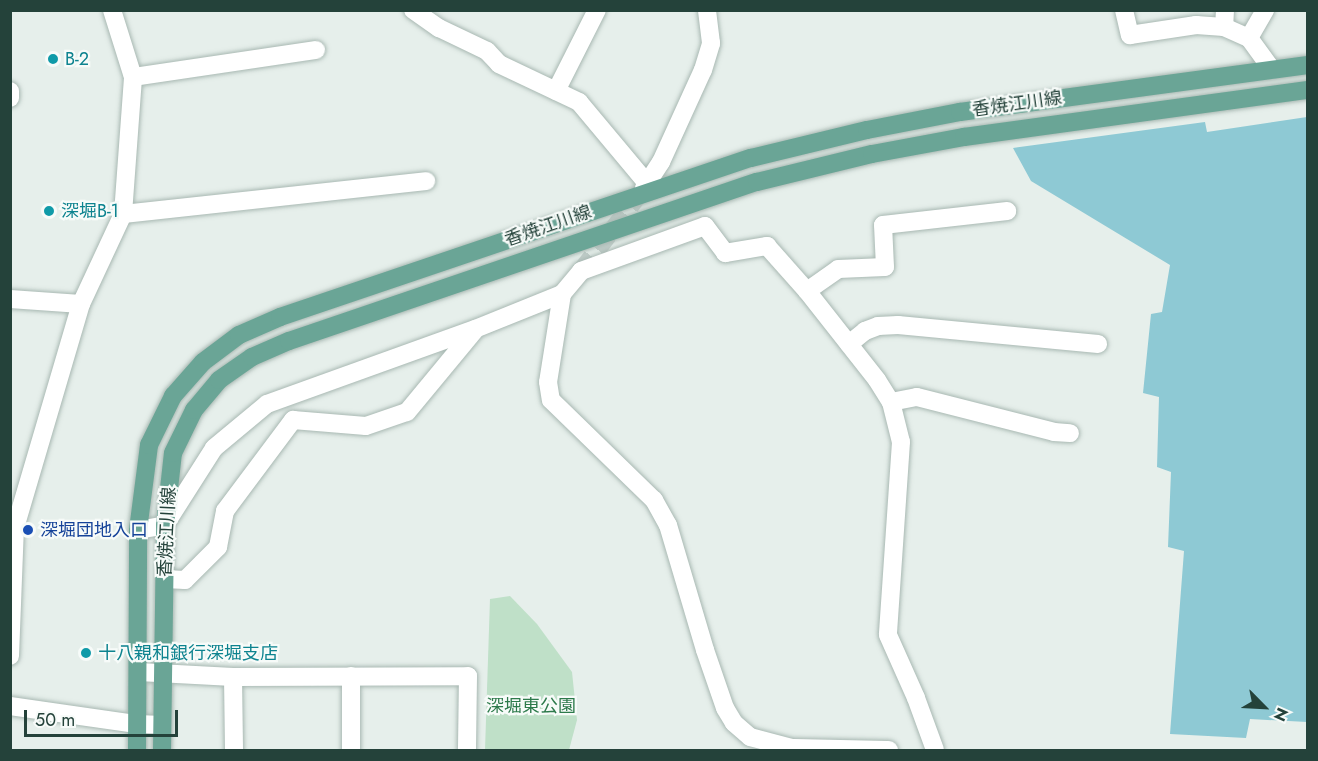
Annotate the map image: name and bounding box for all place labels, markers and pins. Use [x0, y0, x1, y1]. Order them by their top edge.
place label: B-2 [65, 48, 89, 70]
marker: B-2 [46, 52, 60, 66]
place label: 深堀B-1 [61, 200, 119, 222]
marker: 深堀B-1 [42, 204, 56, 218]
place label: 深堀団地入口 [40, 519, 148, 541]
marker: 深堀団地入口 [21, 523, 35, 537]
place label: 十八親和銀行深堀支店 [98, 642, 278, 664]
marker: 十八親和銀行深堀支店 [79, 646, 93, 660]

